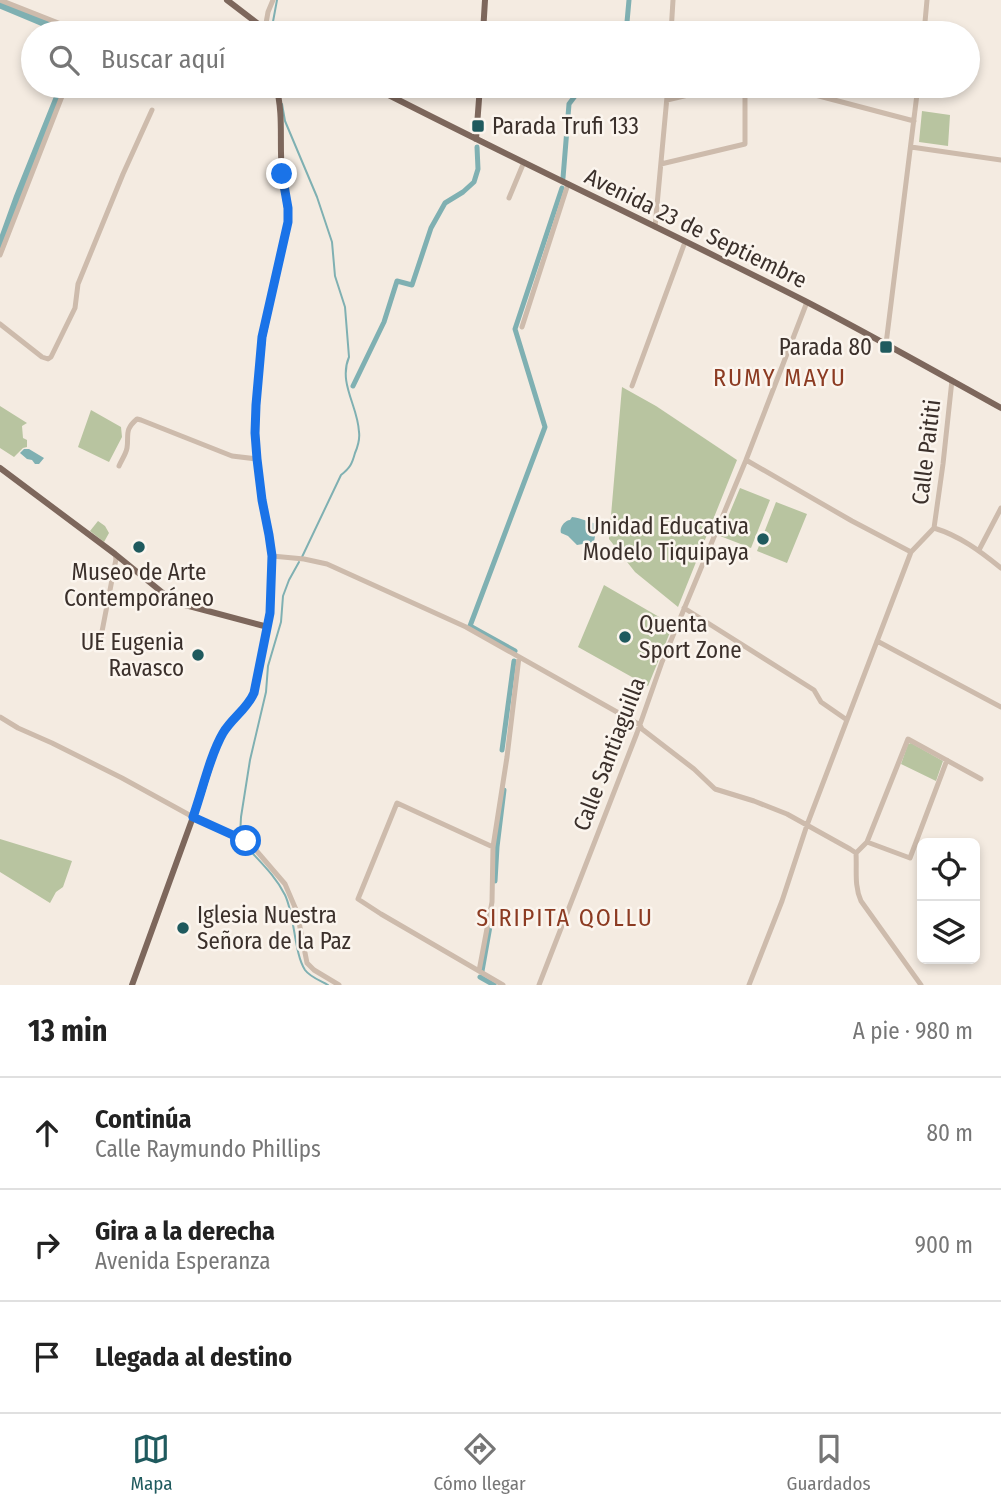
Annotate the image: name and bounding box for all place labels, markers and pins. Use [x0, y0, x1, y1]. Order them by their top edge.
place label: Parada Trufi 133 [492, 112, 639, 140]
marker: Parada Trufi 133 [470, 118, 486, 134]
place label: Parada 80 [779, 333, 872, 361]
marker: Parada 80 [878, 339, 894, 355]
place label: Unidad Educativa Modelo Tiquipaya [583, 512, 749, 566]
marker: Unidad Educativa Modelo Tiquipaya [755, 531, 771, 547]
marker: Museo de Arte Contemporáneo [131, 539, 147, 555]
place label: Museo de Arte Contemporáneo [64, 558, 214, 612]
place label: Quenta Sport Zone [639, 610, 742, 664]
place label: UE Eugenia Ravasco [81, 628, 184, 682]
marker: Quenta Sport Zone [617, 629, 633, 645]
marker: UE Eugenia Ravasco [190, 647, 206, 663]
place label: Iglesia Nuestra Señora de la Paz [197, 901, 351, 955]
marker: Iglesia Nuestra Señora de la Paz [175, 920, 191, 936]

